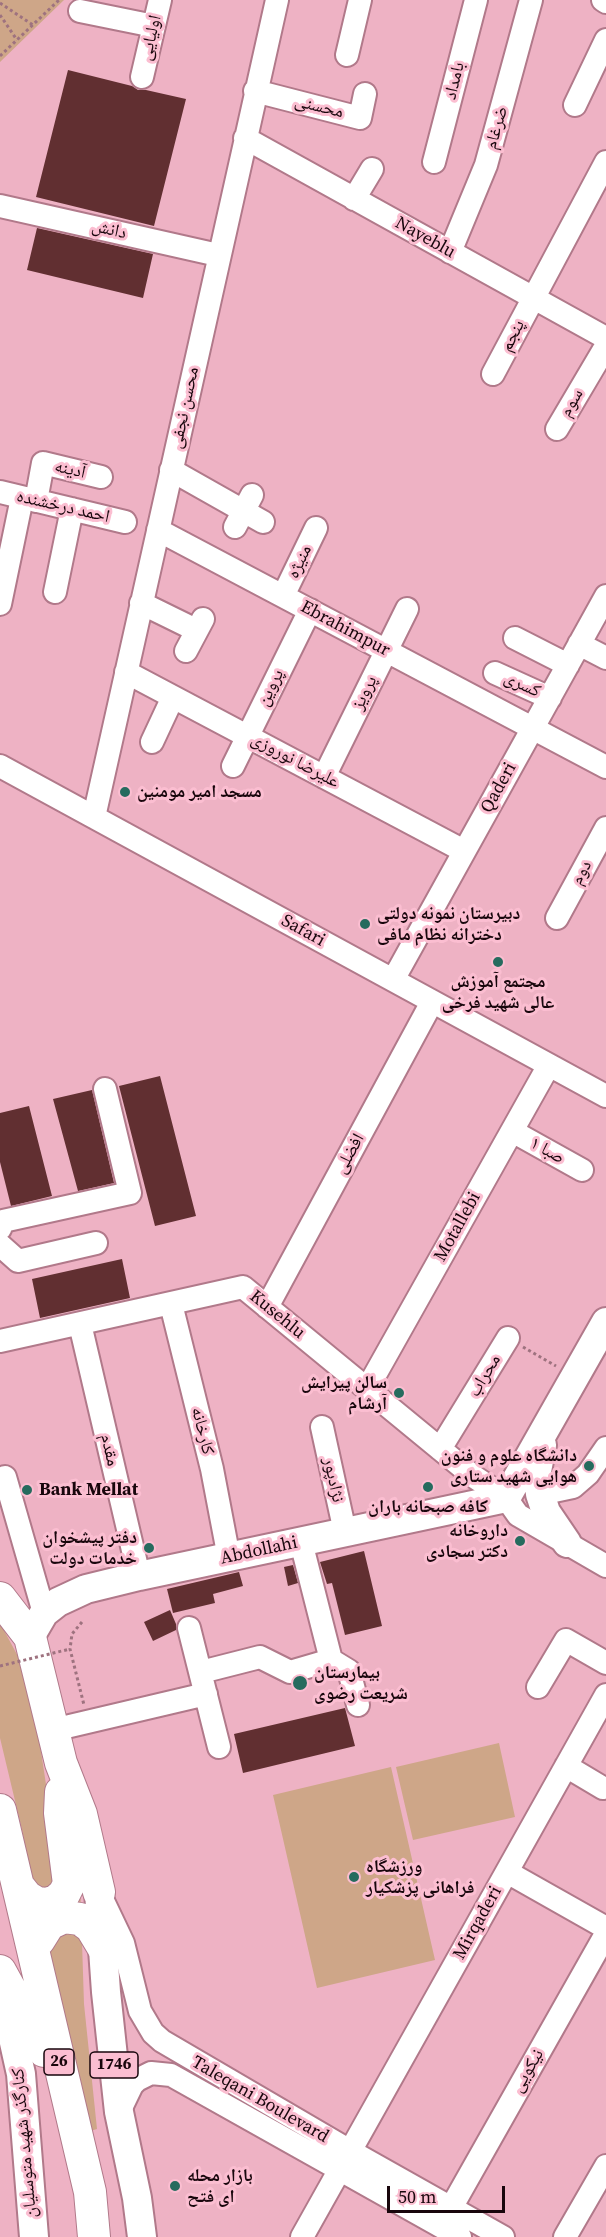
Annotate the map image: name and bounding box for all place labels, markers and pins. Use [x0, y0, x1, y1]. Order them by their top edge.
place label: مسجد امیر مومنین [137, 781, 262, 803]
marker: مسجد امیر مومنین [118, 785, 132, 799]
place label: دبیرستان نمونه دولتی دخترانه نظام مافی [377, 903, 520, 946]
marker: دبیرستان نمونه دولتی دخترانه نظام مافی [358, 917, 372, 931]
marker: مجتمع آموزش عالی شهید فرخی [491, 955, 505, 969]
place label: مجتمع آموزش عالی شهید فرخی [442, 971, 554, 1014]
place label: سالن پیرایش آرشام [301, 1372, 387, 1414]
marker: سالن پیرایش آرشام [392, 1386, 406, 1400]
place label: دانشگاه علوم و فنون هوایی شهید ستاری [441, 1445, 577, 1488]
marker: دانشگاه علوم و فنون هوایی شهید ستاری [582, 1459, 596, 1473]
place label: Bank Mellat [39, 1479, 138, 1501]
marker: کافه صبحانه باران [421, 1480, 435, 1494]
marker: Bank Mellat [20, 1483, 34, 1497]
place label: کافه صبحانه باران [368, 1496, 488, 1518]
place label: داروخانه دکتر سجادی [426, 1520, 508, 1562]
place label: دفتر پیشخوان خدمات دولت [42, 1527, 137, 1570]
marker: داروخانه دکتر سجادی [513, 1534, 527, 1548]
marker: دفتر پیشخوان خدمات دولت [142, 1541, 156, 1555]
place label: بیمارستان شریعت رضوی [314, 1662, 408, 1704]
marker: بیمارستان شریعت رضوی [291, 1674, 309, 1692]
place label: ورزشگاه فراهانی پزشکیار [366, 1856, 474, 1898]
marker: ورزشگاه فراهانی پزشکیار [347, 1870, 361, 1884]
place label: بازار محله ای فتح [187, 2165, 253, 2208]
marker: بازار محله ای فتح [168, 2179, 182, 2193]

